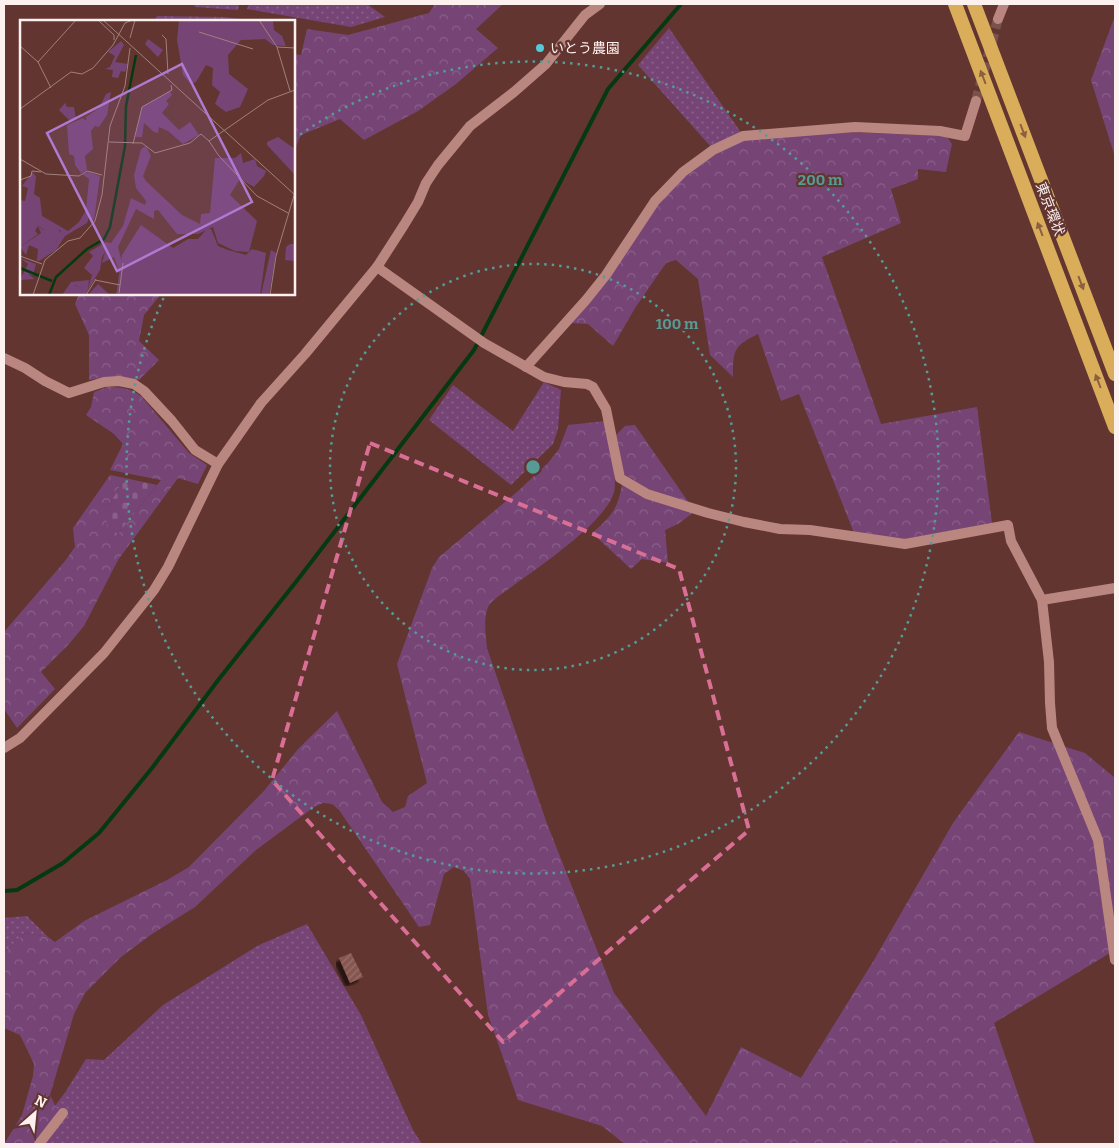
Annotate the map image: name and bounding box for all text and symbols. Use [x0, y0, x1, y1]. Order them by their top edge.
inset map [20, 20, 295, 295]
place label: いとう農園 [550, 40, 620, 57]
marker: いとう農園 [534, 42, 546, 54]
one-way arrow [979, 69, 987, 84]
one-way arrow [1019, 124, 1027, 139]
text: 200 m [798, 171, 843, 189]
street label: 東京環状 [1032, 180, 1068, 238]
one-way arrow [1036, 221, 1044, 236]
one-way arrow [1077, 276, 1085, 290]
text: 100 m [656, 315, 699, 333]
one-way arrow [1094, 373, 1102, 388]
centre of rings [524, 458, 542, 476]
north arrow [10, 1088, 60, 1138]
text: N [32, 1092, 50, 1112]

